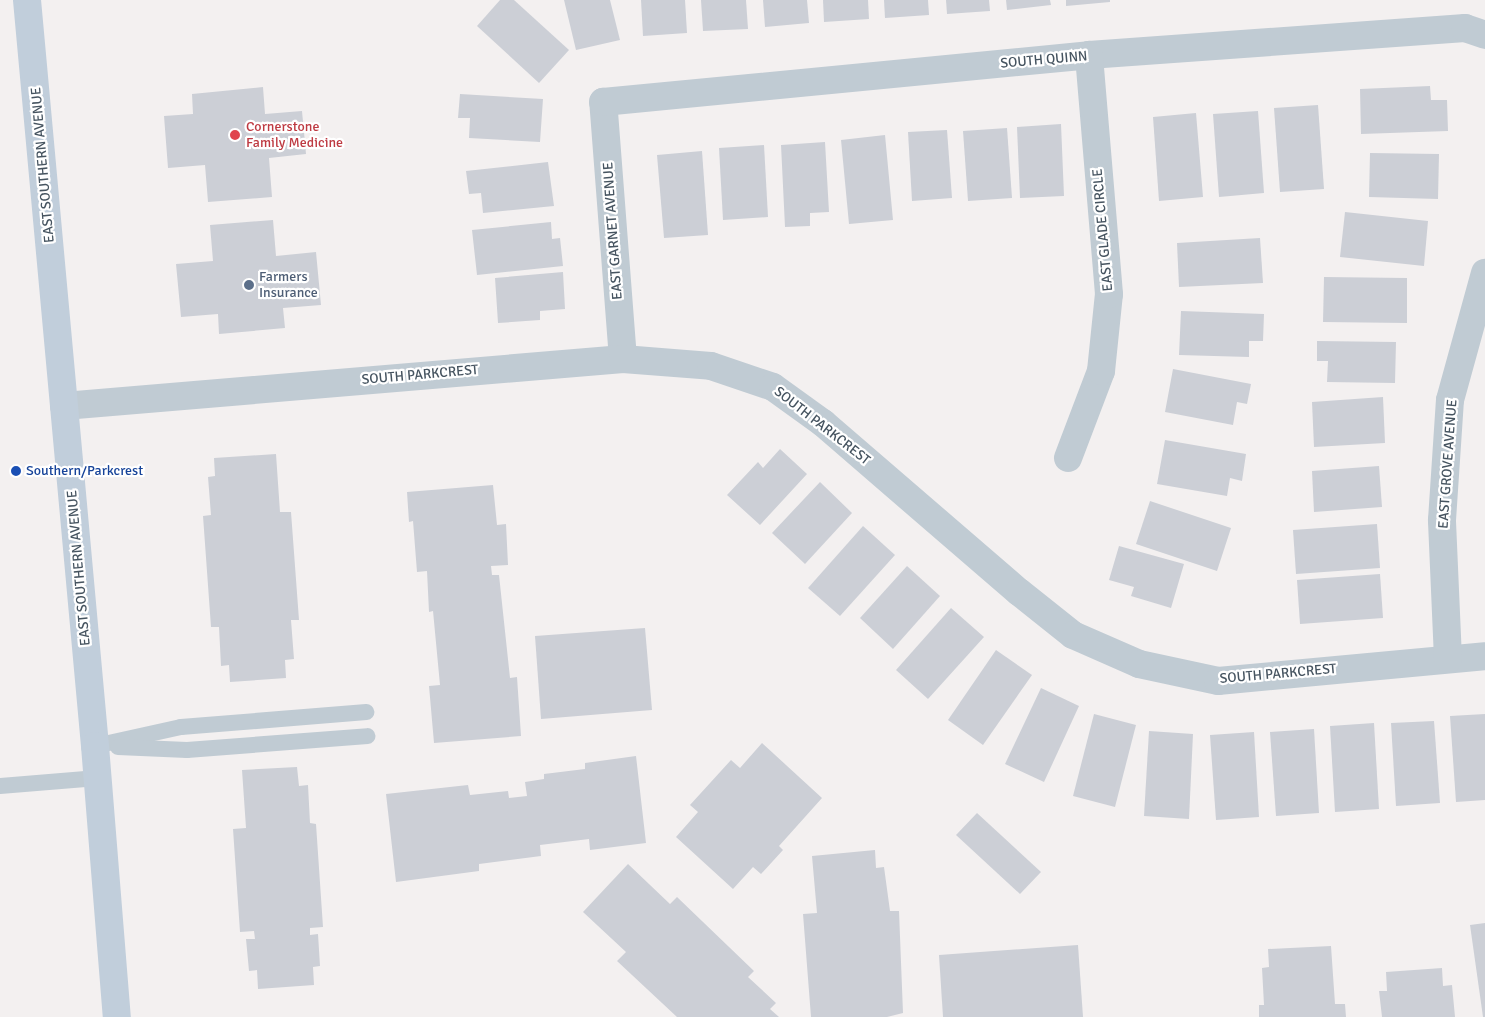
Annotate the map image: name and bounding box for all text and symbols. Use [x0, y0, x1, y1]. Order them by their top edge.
street label: SOUTH QUINN [1000, 48, 1088, 72]
street label: EAST SOUTHERN AVENUE [28, 87, 58, 243]
place label: Cornerstone Family Medicine [246, 119, 343, 152]
marker: Cornerstone Family Medicine [228, 128, 242, 142]
street label: EAST GARNET AVENUE [600, 162, 626, 300]
street label: EAST GLADE CIRCLE [1089, 168, 1117, 292]
place label: Farmers Insurance [259, 269, 318, 302]
marker: Farmers Insurance [243, 279, 255, 291]
street label: SOUTH PARKCREST [361, 362, 479, 388]
street label: SOUTH PARKCREST [771, 383, 873, 469]
street label: EAST GROVE AVENUE [1435, 399, 1461, 529]
place label: Southern/Parkcrest [26, 463, 143, 479]
marker: Southern/Parkcrest [10, 465, 22, 477]
street label: EAST SOUTHERN AVENUE [64, 490, 94, 646]
street label: SOUTH PARKCREST [1219, 661, 1337, 687]

